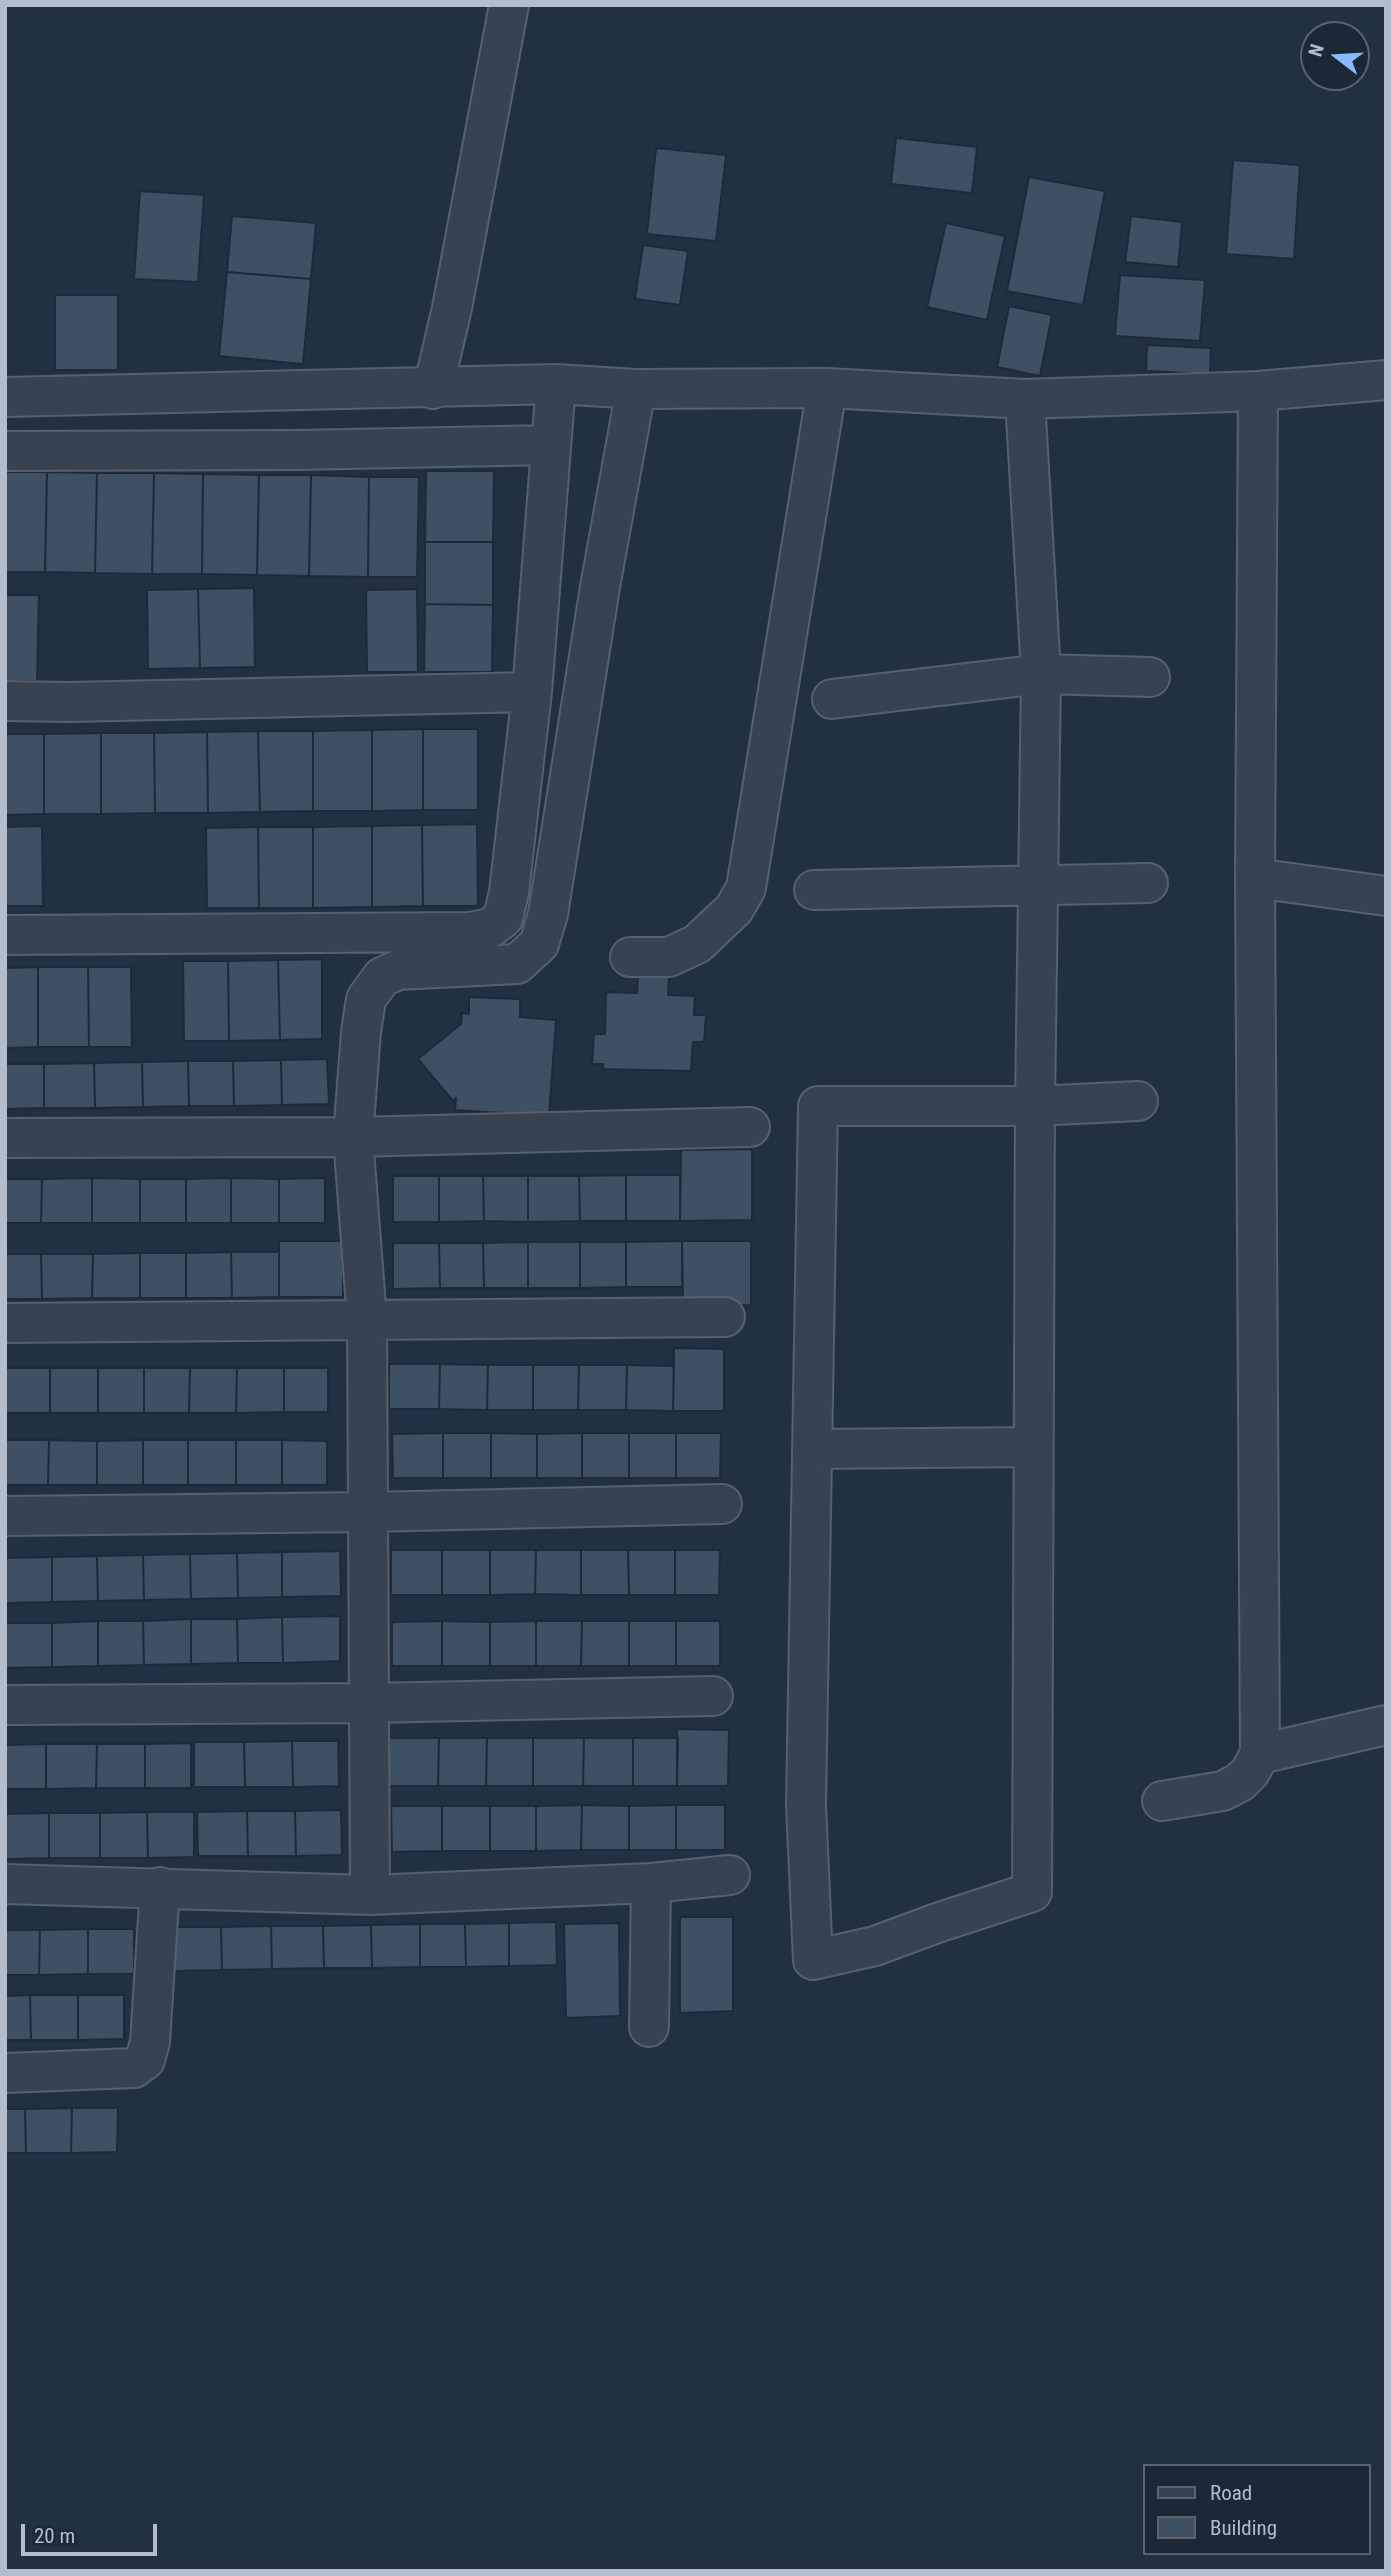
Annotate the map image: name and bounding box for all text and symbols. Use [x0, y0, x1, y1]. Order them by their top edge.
north arrow [1300, 21, 1370, 91]
text: N [1304, 41, 1329, 59]
legend [1142, 2464, 1370, 2555]
text: Road [1210, 2481, 1252, 2505]
scale bar [24, 2510, 161, 2554]
text: Building [1210, 2516, 1277, 2540]
text: 20 m [34, 2524, 75, 2548]

